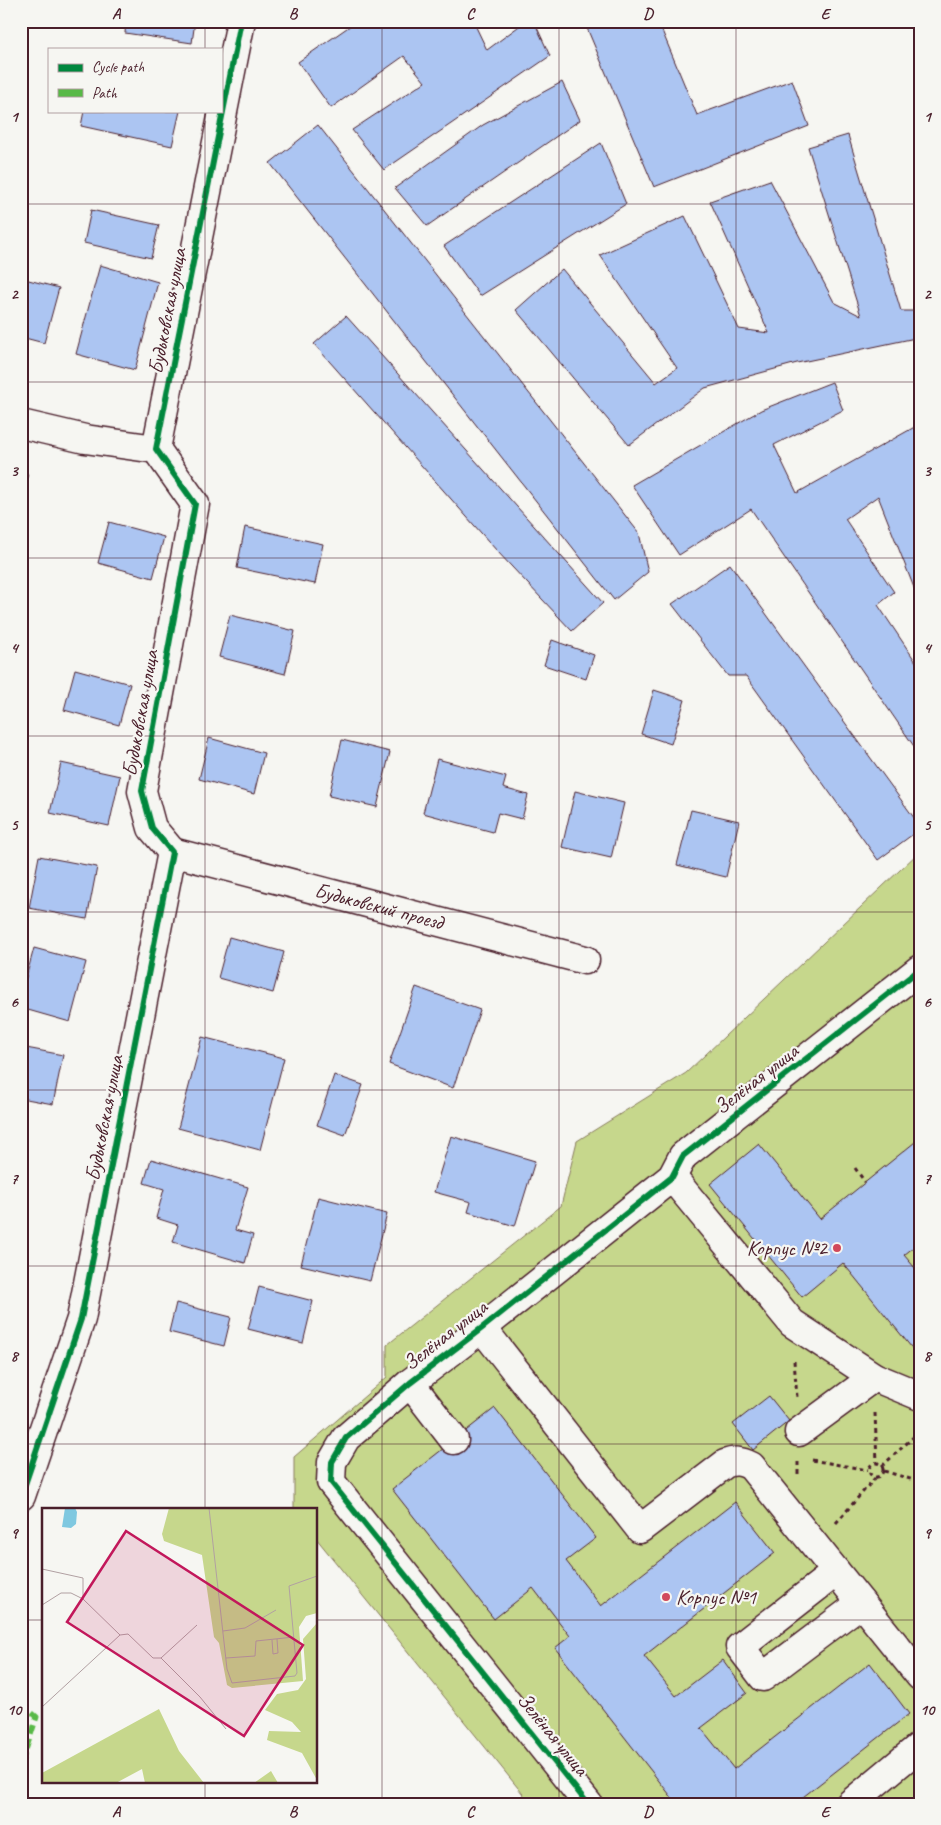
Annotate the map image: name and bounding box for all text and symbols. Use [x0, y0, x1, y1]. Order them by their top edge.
text: A [112, 4, 122, 24]
text: B [289, 4, 299, 24]
text: C [466, 4, 476, 24]
text: D [643, 4, 654, 24]
text: E [821, 4, 832, 24]
legend [48, 48, 222, 112]
text: Cycle path [92, 58, 144, 77]
text: Path [92, 84, 118, 103]
text: 1 [10, 107, 19, 127]
text: 1 [923, 107, 932, 127]
street label: Будьковская улица [142, 244, 192, 376]
text: 2 [10, 284, 19, 304]
text: 2 [923, 284, 932, 304]
text: 3 [10, 461, 19, 481]
text: 3 [923, 461, 932, 481]
text: 4 [10, 638, 19, 658]
text: 4 [923, 638, 932, 658]
street label: Будьковская улица [116, 646, 164, 778]
text: 5 [11, 815, 20, 835]
text: 5 [924, 815, 933, 835]
street label: Будьковский проезд [312, 877, 449, 936]
text: 6 [10, 992, 19, 1012]
text: 6 [923, 992, 932, 1012]
street label: Зелёная улица [709, 1037, 805, 1120]
street label: Будьковская улица [79, 1051, 129, 1183]
text: 7 [10, 1169, 19, 1189]
text: 7 [923, 1169, 932, 1189]
place label: Корпус №2 [747, 1235, 829, 1261]
marker: Корпус №2 [831, 1242, 843, 1254]
street label: Зелёная улица [398, 1293, 494, 1376]
text: 8 [10, 1346, 19, 1366]
text: 8 [923, 1346, 932, 1366]
inset map [42, 1508, 318, 1782]
text: 9 [10, 1523, 19, 1543]
text: 9 [923, 1523, 932, 1543]
place label: Корпус №1 [676, 1584, 758, 1610]
marker: Корпус №1 [660, 1591, 672, 1603]
street label: Зелёная улица [511, 1687, 595, 1782]
text: 10 [7, 1700, 23, 1720]
text: 10 [920, 1700, 936, 1720]
text: A [112, 1802, 122, 1822]
text: B [289, 1802, 299, 1822]
text: C [466, 1802, 476, 1822]
text: D [643, 1802, 654, 1822]
text: E [821, 1802, 832, 1822]

